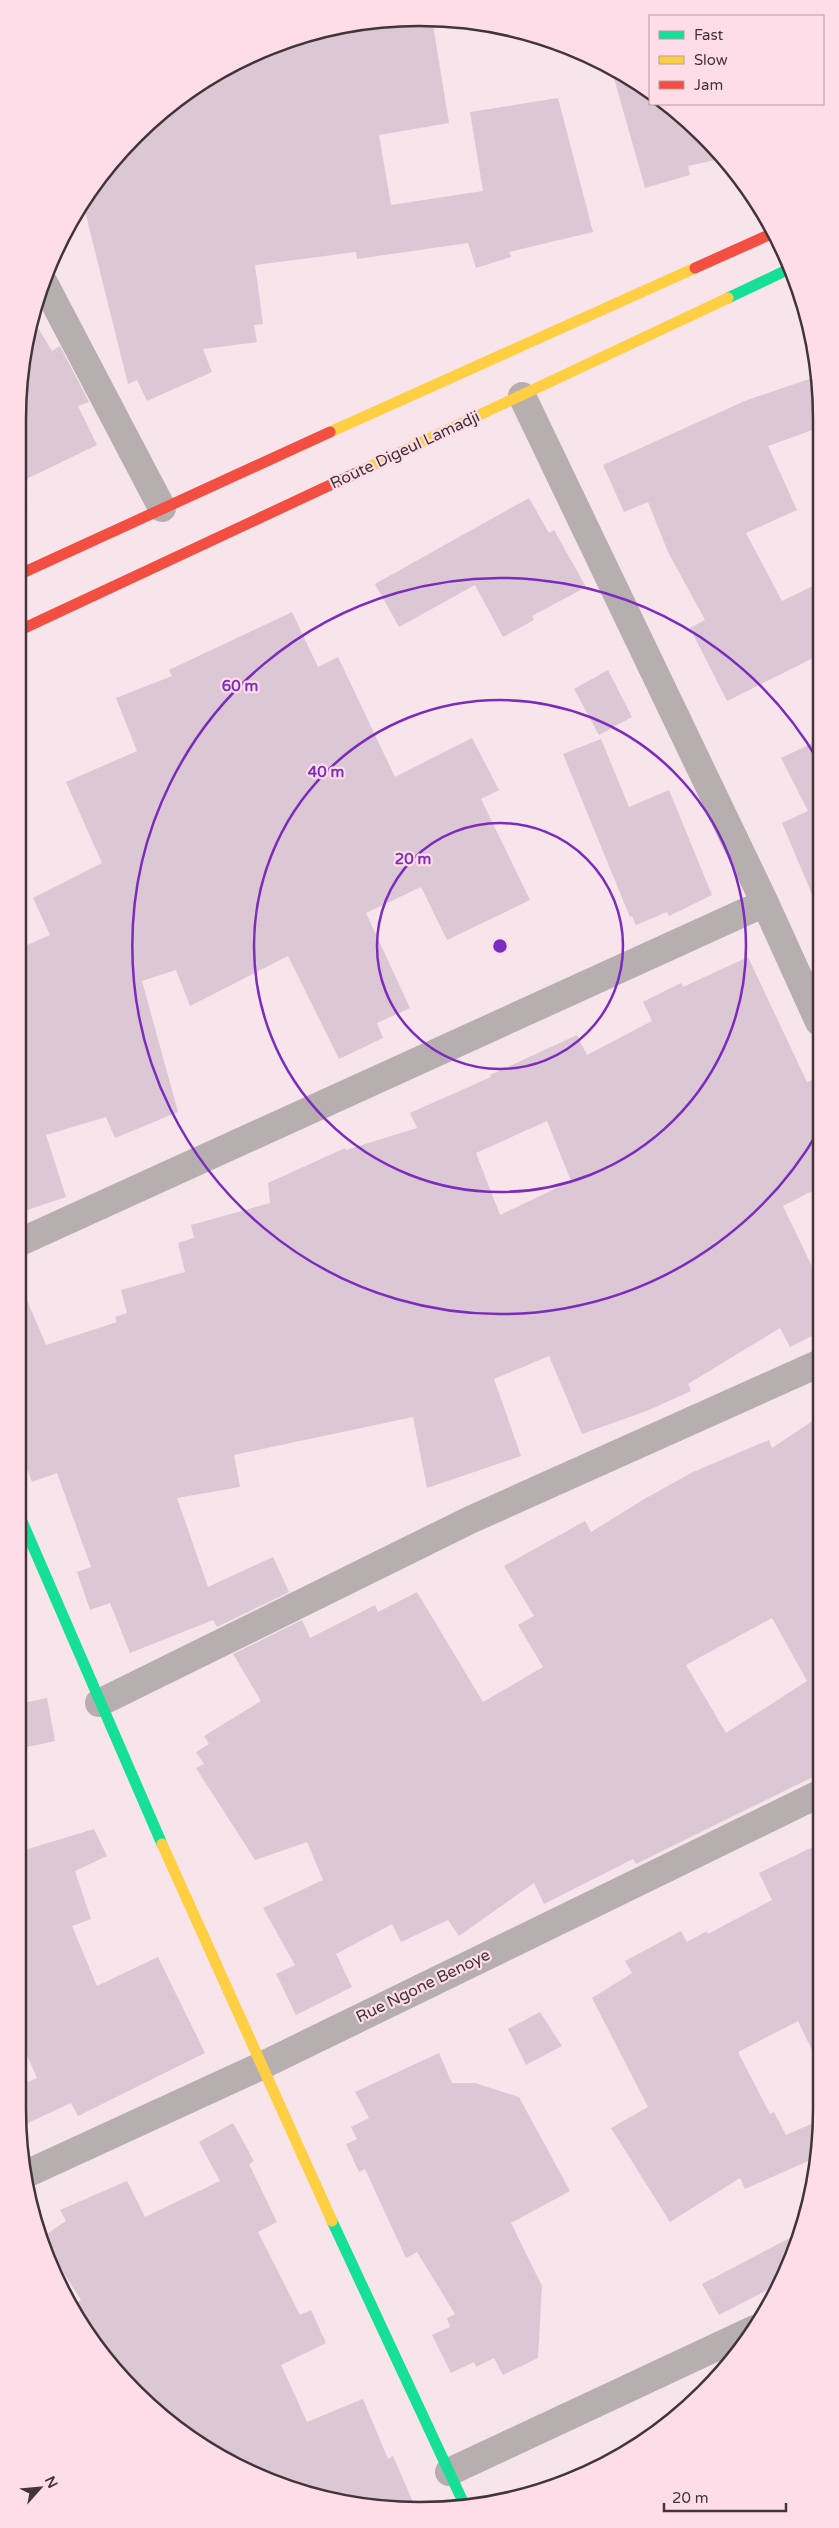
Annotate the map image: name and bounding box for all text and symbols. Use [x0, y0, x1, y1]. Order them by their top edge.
legend [649, 15, 824, 105]
text: Fast [694, 26, 724, 44]
text: Slow [694, 51, 728, 69]
text: Jam [694, 76, 723, 94]
street label: Route Digeul Lamadji [327, 406, 483, 494]
text: 60 m [222, 677, 258, 695]
text: 40 m [308, 763, 344, 781]
text: 20 m [395, 850, 431, 868]
centre of rings [491, 937, 509, 955]
street label: Rue Ngone Benoye [353, 1945, 493, 2027]
north arrow [15, 2463, 65, 2513]
text: N [41, 2473, 61, 2491]
scale bar [664, 2480, 786, 2512]
text: 20 m [672, 2489, 709, 2507]

